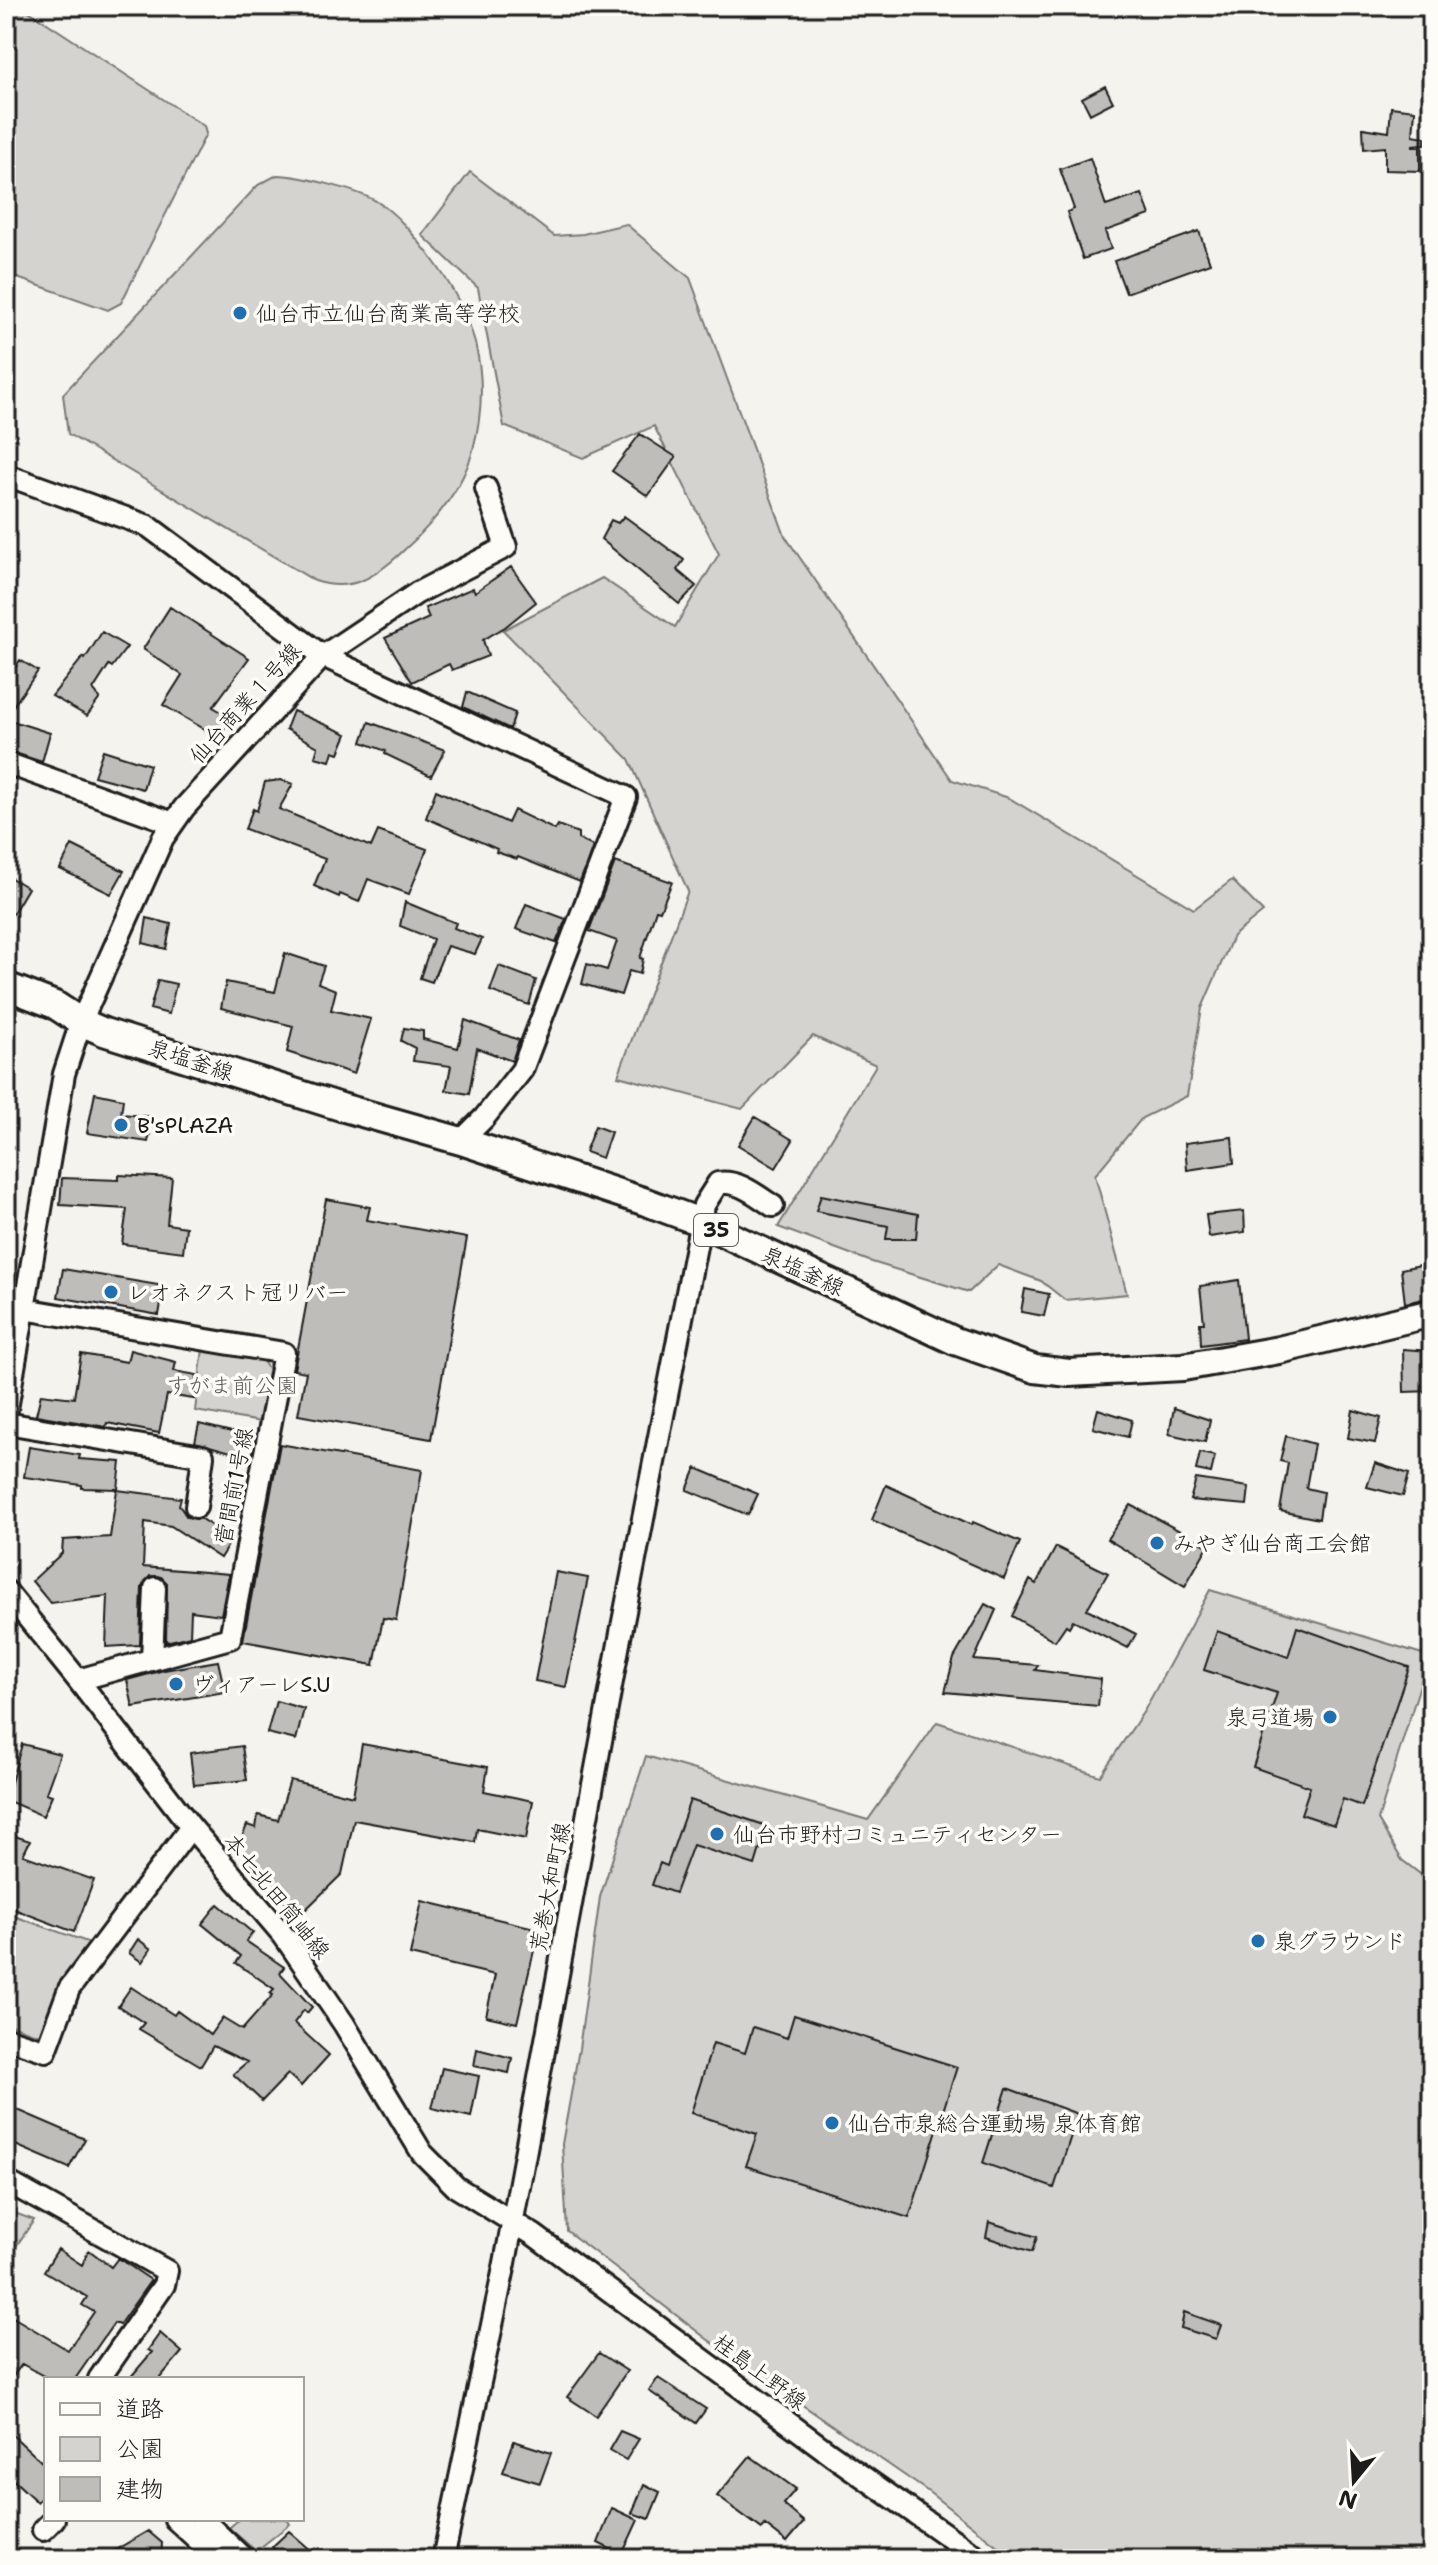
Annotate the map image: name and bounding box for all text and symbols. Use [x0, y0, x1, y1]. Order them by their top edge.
place label: 仙台市立仙台商業高等学校 [256, 299, 520, 328]
marker: 仙台市立仙台商業高等学校 [231, 304, 249, 322]
street label: 仙台商業１号線 [183, 636, 307, 770]
street label: 泉塩釜線 [145, 1033, 237, 1087]
place label: B'sPLAZA [137, 1111, 233, 1140]
marker: B'sPLAZA [112, 1116, 130, 1134]
road number: 35 [694, 1214, 738, 1246]
street label: 泉塩釜線 [757, 1239, 849, 1303]
place label: レオネクスト冠リバー [127, 1278, 348, 1307]
marker: レオネクスト冠リバー [102, 1283, 120, 1301]
park label: すがま前公園 [166, 1371, 298, 1400]
street label: 菅間前1号線 [208, 1425, 260, 1547]
place label: みやぎ仙台商工会館 [1173, 1529, 1371, 1558]
marker: みやぎ仙台商工会館 [1148, 1534, 1166, 1552]
place label: ヴィアーレS.U [192, 1670, 331, 1699]
marker: ヴィアーレS.U [167, 1675, 185, 1693]
place label: 泉弓道場 [1226, 1703, 1314, 1732]
marker: 泉弓道場 [1321, 1708, 1339, 1726]
street label: 荒巻大和町線 [523, 1819, 577, 1955]
place label: 仙台市野村コミュニティセンター [733, 1820, 1062, 1849]
marker: 仙台市野村コミュニティセンター [708, 1825, 726, 1843]
street label: 本七北田筒岫線 [217, 1827, 337, 1965]
place label: 泉グラウンド [1274, 1927, 1406, 1956]
marker: 泉グラウンド [1249, 1932, 1267, 1950]
place label: 仙台市泉総合運動場 泉体育館 [848, 2109, 1142, 2138]
marker: 仙台市泉総合運動場 泉体育館 [823, 2114, 841, 2132]
street label: 桂島上野線 [707, 2327, 813, 2417]
legend [44, 2377, 304, 2521]
text: 道路 [116, 2393, 164, 2425]
text: 公園 [116, 2433, 164, 2465]
north arrow [1314, 2441, 1394, 2521]
text: 建物 [116, 2473, 164, 2505]
text: N [1335, 2483, 1361, 2516]

